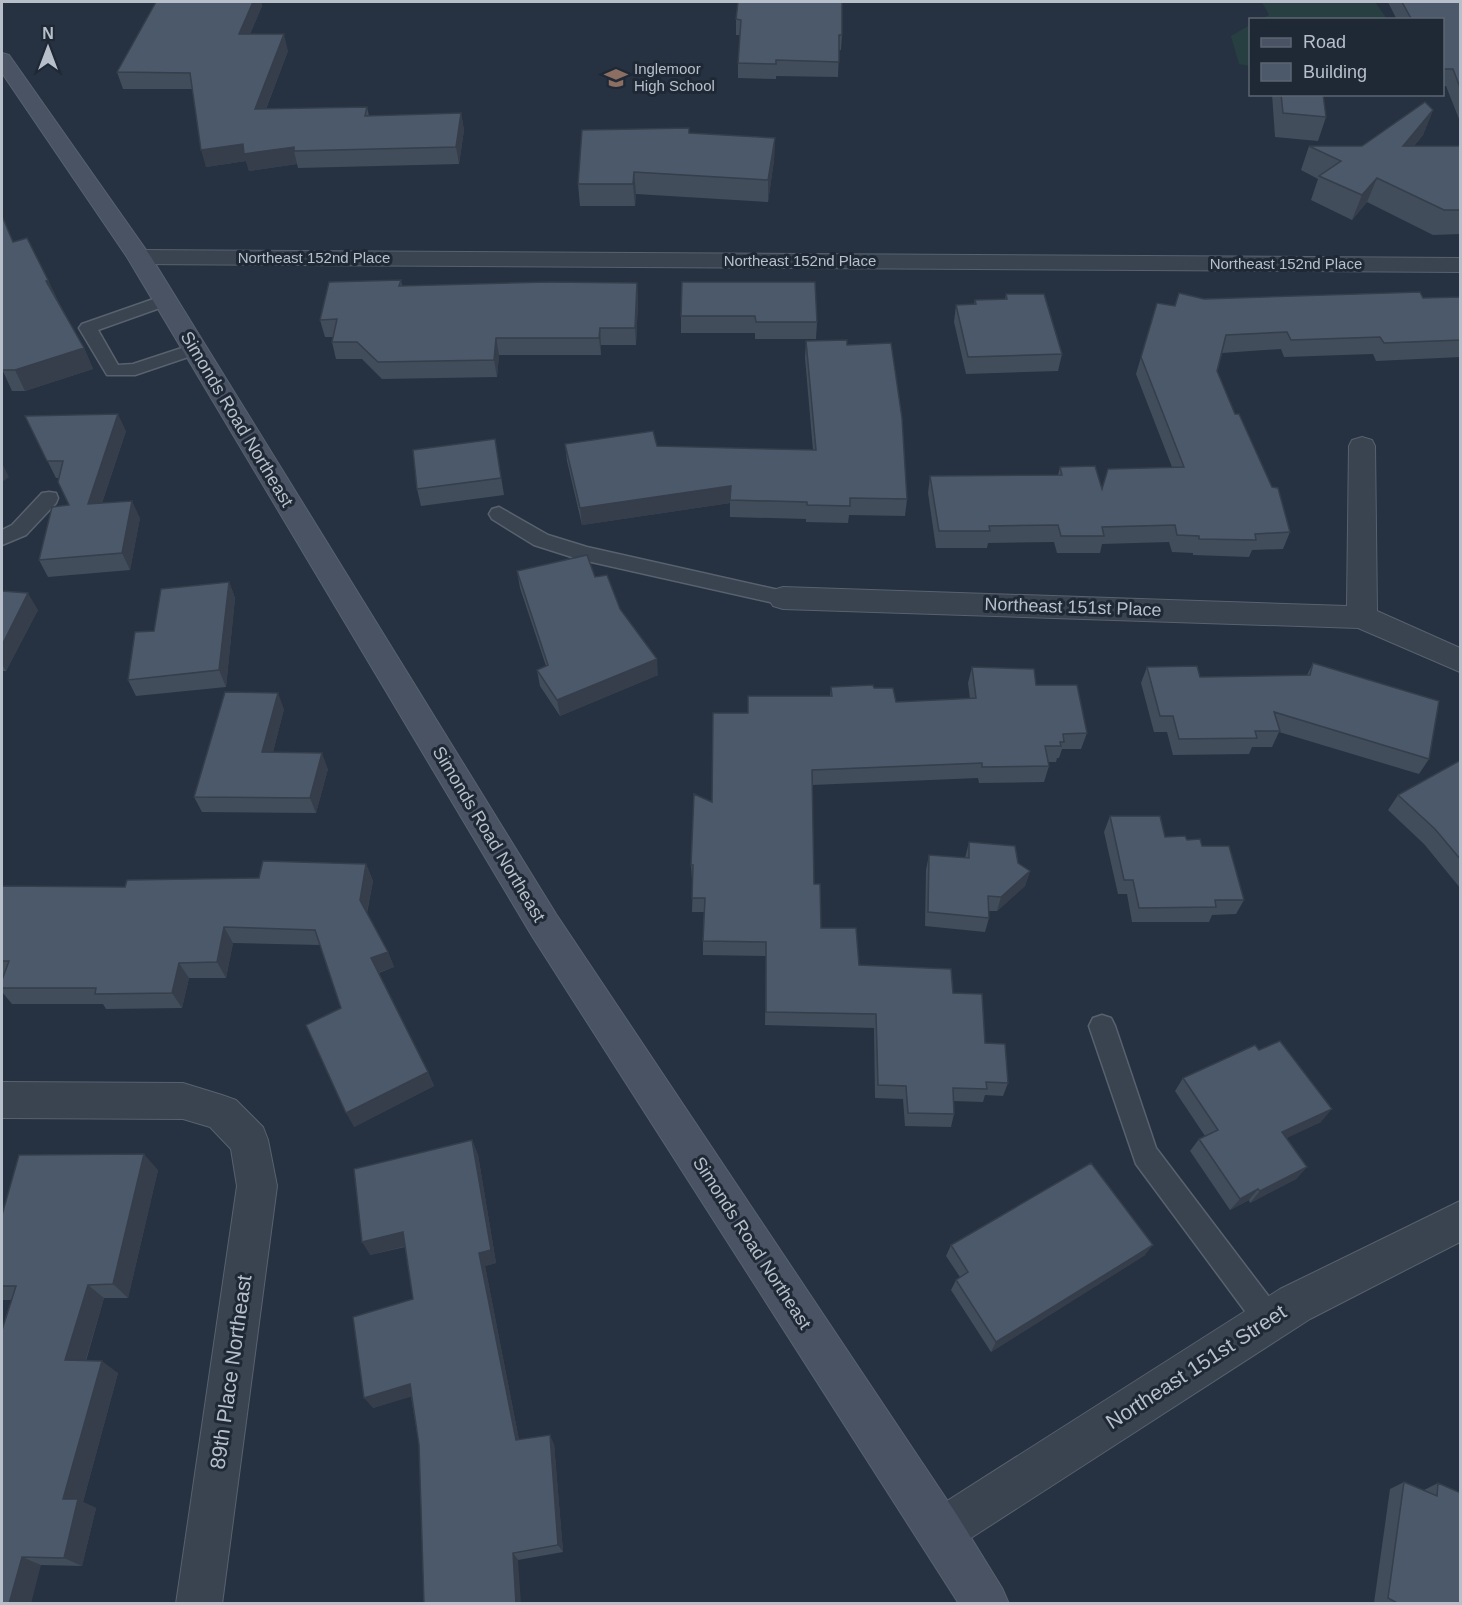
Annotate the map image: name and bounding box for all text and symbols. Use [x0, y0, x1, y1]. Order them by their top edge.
north arrow [18, 18, 78, 78]
legend [1249, 18, 1444, 96]
text: N [42, 25, 54, 42]
text: Road [1303, 32, 1346, 52]
place label: Inglemoor High School [634, 60, 715, 94]
text: Building [1303, 62, 1367, 82]
school or university icon: Inglemoor High School [603, 65, 629, 91]
street label: Northeast 152nd Place [238, 249, 390, 266]
street label: Northeast 152nd Place [724, 252, 876, 269]
street label: Northeast 152nd Place [1210, 255, 1362, 272]
street label: Simonds Road Northeast [177, 328, 297, 510]
street label: Northeast 151st Place [984, 594, 1162, 620]
street label: Simonds Road Northeast [429, 743, 549, 925]
street label: Simonds Road Northeast [689, 1153, 815, 1333]
street label: 89th Place Northeast [205, 1273, 256, 1471]
street label: Northeast 151st Street [1101, 1300, 1290, 1433]

